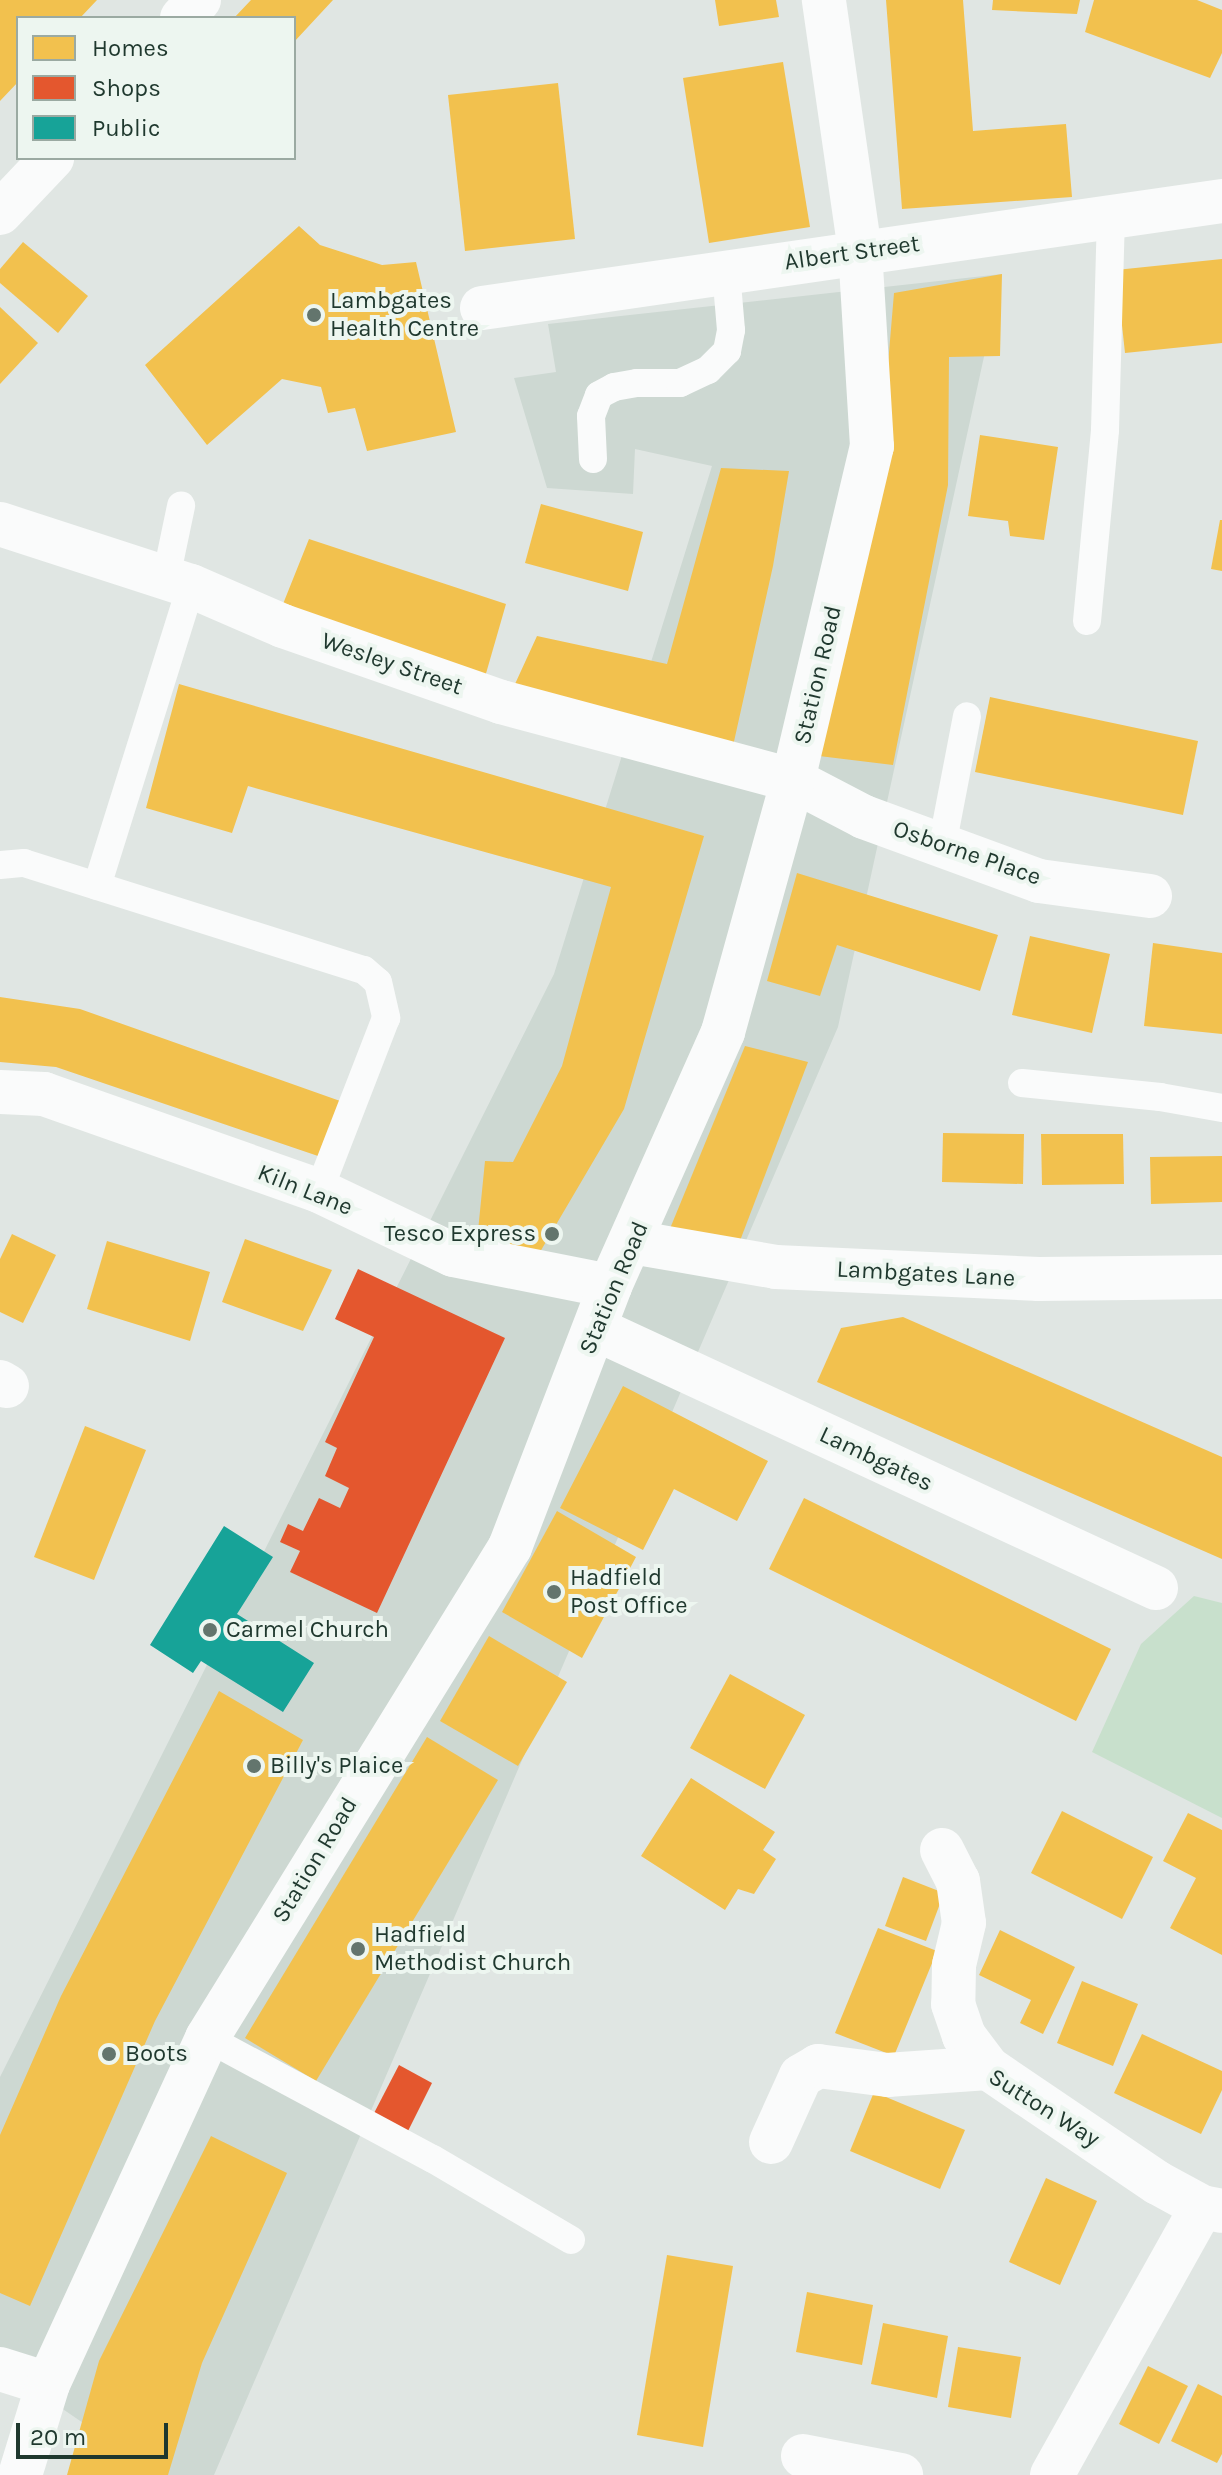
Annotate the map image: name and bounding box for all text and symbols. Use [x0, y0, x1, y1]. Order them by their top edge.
legend [16, 16, 296, 160]
text: Homes [92, 34, 169, 62]
text: Shops [92, 74, 161, 102]
text: Public [92, 114, 160, 142]
street label: Albert Street [782, 229, 922, 277]
place label: Lambgates Health Centre [330, 287, 479, 343]
marker: Lambgates Health Centre [305, 306, 323, 324]
street label: Station Road [788, 603, 848, 747]
street label: Wesley Street [318, 626, 466, 702]
street label: Osborne Place [889, 814, 1045, 892]
street label: Kiln Lane [253, 1158, 357, 1222]
street label: Station Road [573, 1217, 655, 1359]
place label: Tesco Express [384, 1220, 536, 1248]
marker: Tesco Express [543, 1225, 561, 1243]
street label: Lambgates Lane [836, 1255, 1016, 1293]
street label: Lambgates [815, 1420, 937, 1498]
place label: Hadfield Post Office [570, 1564, 688, 1620]
marker: Hadfield Post Office [545, 1583, 563, 1601]
place label: Carmel Church [226, 1616, 389, 1644]
marker: Carmel Church [201, 1621, 219, 1639]
place label: Billy's Plaice [270, 1752, 403, 1780]
marker: Billy's Plaice [245, 1757, 263, 1775]
street label: Station Road [266, 1792, 364, 1928]
place label: Hadfield Methodist Church [374, 1921, 571, 1977]
marker: Hadfield Methodist Church [349, 1940, 367, 1958]
place label: Boots [125, 2040, 188, 2068]
marker: Boots [100, 2045, 118, 2063]
street label: Sutton Way [983, 2063, 1105, 2153]
scale bar [20, 2407, 172, 2457]
text: 20 m [30, 2423, 86, 2451]

